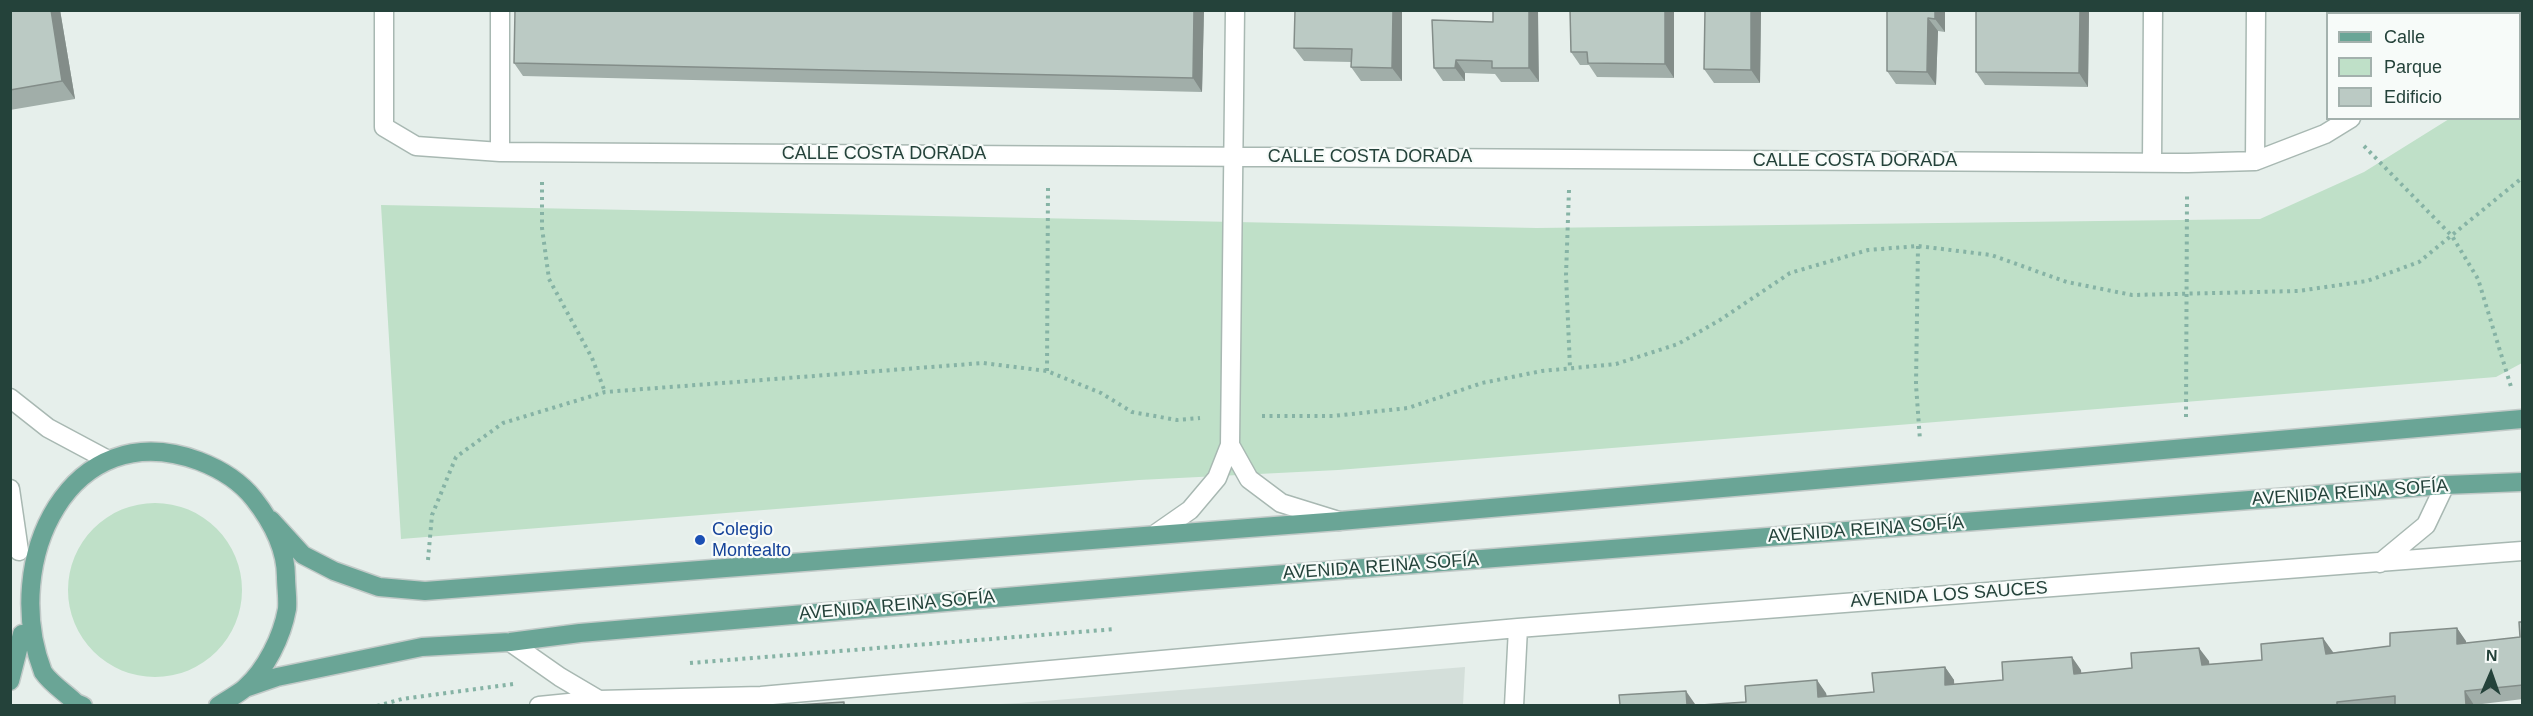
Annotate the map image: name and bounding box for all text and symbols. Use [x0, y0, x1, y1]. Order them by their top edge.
legend [2326, 12, 2521, 120]
text: Calle [2384, 27, 2425, 47]
text: Parque [2384, 57, 2442, 77]
text: Edificio [2384, 87, 2442, 107]
street label: CALLE COSTA DORADA [782, 143, 986, 165]
street label: CALLE COSTA DORADA [1268, 146, 1472, 168]
street label: CALLE COSTA DORADA [1753, 150, 1957, 172]
street label: AVENIDA REINA SOFÍA [2251, 475, 2449, 511]
street label: AVENIDA REINA SOFÍA [1767, 512, 1965, 548]
place label: Colegio Montealto [712, 519, 791, 562]
marker: Colegio Montealto [693, 533, 707, 547]
street label: AVENIDA REINA SOFÍA [1282, 549, 1480, 585]
street label: AVENIDA LOS SAUCES [1850, 577, 2048, 613]
street label: AVENIDA REINA SOFÍA [798, 587, 996, 625]
north arrow [2461, 644, 2521, 704]
text: N [2486, 647, 2498, 664]

